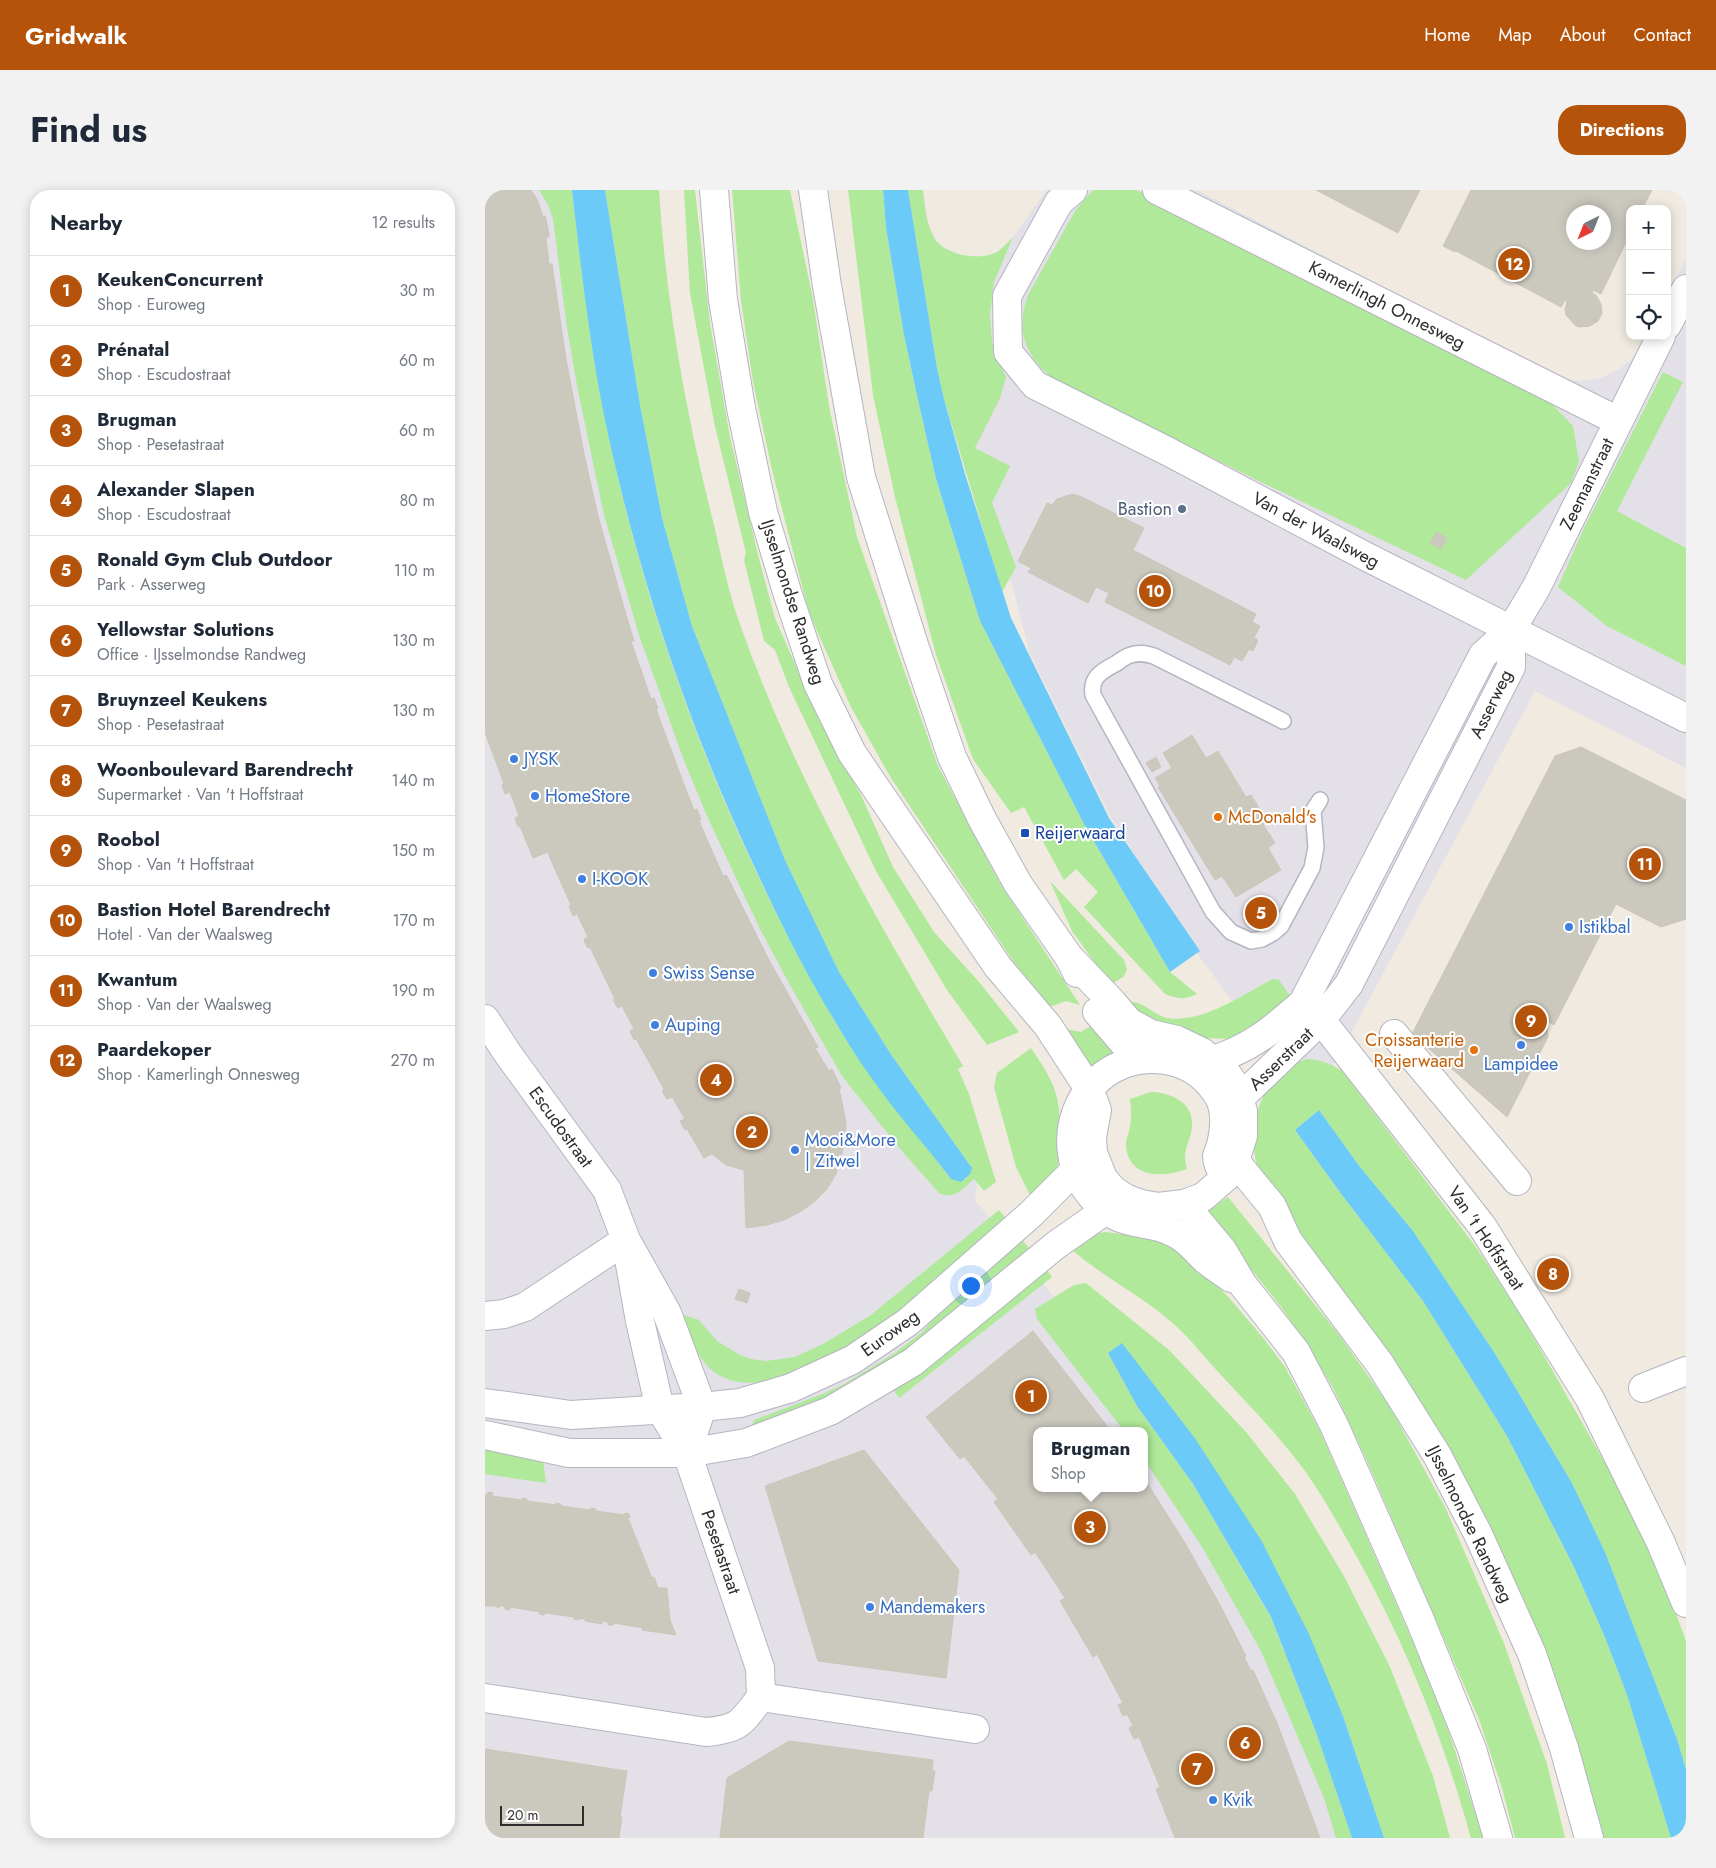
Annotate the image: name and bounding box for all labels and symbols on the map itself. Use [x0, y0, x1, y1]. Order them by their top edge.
north arrow [1566, 205, 1611, 250]
pin: 12 [1498, 245, 1530, 283]
street label: Kamerlingh Onnesweg [1304, 254, 1470, 356]
street label: Zeemanstraat [1554, 433, 1621, 534]
street label: Van der Waalsweg [1248, 485, 1384, 575]
place label: Bastion [1118, 496, 1172, 522]
marker: Bastion [1176, 503, 1188, 515]
street label: IJsselmondse Randweg [754, 516, 832, 688]
pin: 10 [1139, 572, 1171, 610]
street label: Asserweg [1463, 665, 1519, 743]
place label: JYSK [522, 746, 559, 772]
marker: JYSK [508, 753, 520, 765]
place label: HomeStore [545, 783, 630, 809]
marker: HomeStore [529, 790, 541, 802]
place label: McDonald's [1228, 804, 1316, 830]
marker: McDonald's [1212, 811, 1224, 823]
place label: Reijerwaard [1035, 820, 1126, 846]
marker: Reijerwaard [1019, 827, 1031, 839]
pin: 11 [1629, 845, 1661, 883]
place label: I-KOOK [592, 866, 649, 892]
marker: I-KOOK [576, 873, 588, 885]
pin: 5 [1245, 894, 1277, 932]
place label: Istikbal [1579, 914, 1631, 940]
marker: Istikbal [1563, 921, 1575, 933]
place label: Swiss Sense [663, 960, 755, 986]
marker: Swiss Sense [647, 967, 659, 979]
pin: 9 [1515, 1002, 1547, 1040]
place label: Auping [665, 1012, 721, 1038]
marker: Auping [649, 1019, 661, 1031]
street label: Asserstraat [1243, 1021, 1320, 1097]
place label: Croissanterie Reijerwaard [1365, 1027, 1464, 1074]
marker: Lampidee [1515, 1039, 1527, 1051]
marker: Croissanterie Reijerwaard [1468, 1044, 1480, 1056]
place label: Lampidee [1484, 1051, 1558, 1077]
pin: 4 [700, 1061, 732, 1099]
street label: Escudostraat [523, 1081, 600, 1173]
pin: 2 [736, 1113, 768, 1151]
place label: Mooi&More | Zitwel [805, 1127, 896, 1174]
marker: Mooi&More | Zitwel [789, 1144, 801, 1156]
street label: Van 't Hoffstraat [1441, 1181, 1531, 1296]
pin: 8 [1537, 1255, 1569, 1293]
your location [958, 1273, 984, 1299]
street label: Euroweg [856, 1303, 924, 1363]
pin: 1 [1015, 1377, 1047, 1415]
street label: IJsselmondse Randweg [1421, 1441, 1519, 1607]
street label: Pesetastraat [694, 1506, 748, 1598]
pin: 3 [1074, 1508, 1106, 1546]
place label: Mandemakers [880, 1594, 985, 1620]
marker: Mandemakers [864, 1601, 876, 1613]
pin: 6 [1229, 1724, 1261, 1762]
pin: 7 [1181, 1750, 1213, 1788]
place label: Kvik [1223, 1787, 1253, 1813]
marker: Kvik [1207, 1794, 1219, 1806]
scale bar [500, 1803, 584, 1826]

